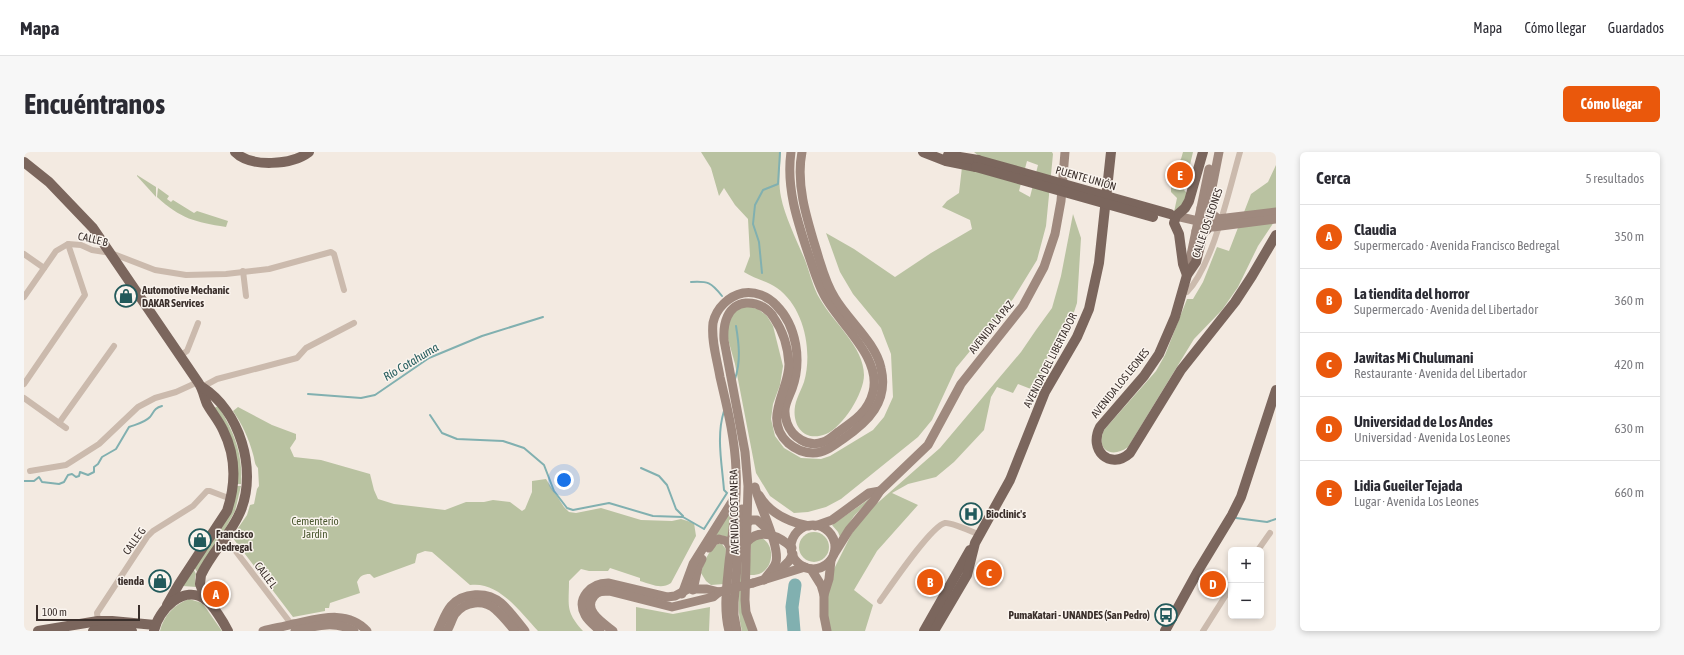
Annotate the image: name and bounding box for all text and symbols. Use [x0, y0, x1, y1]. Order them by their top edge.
text: Mapa [20, 17, 59, 39]
text: Mapa [1473, 20, 1502, 36]
text: Cómo llegar [1524, 20, 1586, 36]
text: Guardados [1608, 20, 1664, 36]
button: Cómo llegar [1563, 86, 1660, 122]
text: Encuéntranos [24, 88, 165, 120]
pin: E [1167, 160, 1193, 190]
street label: PUENTE UNIÓN [1054, 164, 1118, 192]
text: Cerca [1316, 168, 1351, 188]
text: 5 resultados [1585, 171, 1644, 186]
street label: CALLE LOS LEONES [1189, 186, 1225, 259]
text: Claudia [1354, 221, 1396, 238]
text: A [1326, 229, 1332, 244]
text: 350 m [1615, 229, 1644, 244]
street label: CALLE B [77, 230, 110, 248]
text: Supermercado · Avenida Francisco Bedregal [1354, 238, 1560, 253]
shop icon: Automotive Mechanic DAKAR Services [113, 283, 139, 309]
place label: Automotive Mechanic DAKAR Services [141, 284, 230, 309]
text: La tiendita del horror [1354, 285, 1469, 302]
text: B [1326, 293, 1332, 308]
text: 360 m [1615, 293, 1644, 308]
street label: AVENIDA LA PAZ [966, 298, 1016, 356]
text: Supermercado · Avenida del Libertador [1354, 302, 1538, 317]
street label: AVENIDA DEL LIBERTADOR [1021, 310, 1079, 409]
water label: Río Cotahuma [381, 340, 441, 384]
street label: AVENIDA LOS LEONES [1088, 346, 1152, 420]
text: Jawitas Mi Chulumani [1354, 349, 1473, 366]
text: C [1326, 357, 1332, 372]
text: 420 m [1615, 357, 1644, 372]
text: Restaurante · Avenida del Libertador [1354, 366, 1527, 381]
text: Universidad de Los Andes [1354, 413, 1493, 430]
text: D [1325, 421, 1333, 436]
text: 630 m [1615, 421, 1644, 436]
text: Universidad · Avenida Los Leones [1354, 430, 1510, 445]
street label: AVENIDA COSTANERA [727, 469, 741, 555]
your location [554, 470, 574, 490]
text: Lidia Gueiler Tejada [1354, 477, 1462, 494]
text: E [1326, 485, 1332, 500]
text: 660 m [1615, 485, 1644, 500]
text: Lugar · Avenida Los Leones [1354, 494, 1479, 509]
hospital icon: Bioclinic's [958, 501, 984, 527]
place label: Bioclinic's [986, 508, 1026, 520]
park label: Cementerio Jardín [291, 515, 339, 540]
street label: CALLE G [120, 525, 148, 557]
shop icon: Francisco bedregal [187, 527, 213, 553]
place label: Francisco bedregal [216, 528, 253, 553]
map controls [1228, 547, 1264, 619]
button: + [1228, 547, 1264, 583]
pin: C [976, 558, 1002, 588]
street label: CALLE L [252, 560, 280, 591]
pin: B [917, 567, 943, 597]
shop icon: tienda [147, 568, 173, 594]
pin: D [1200, 569, 1226, 599]
place label: tienda [117, 575, 144, 587]
pin: A [203, 579, 229, 609]
button: − [1228, 583, 1264, 619]
bus stop icon: PumaKatari - UNANDES (San Pedro) [1153, 602, 1179, 628]
scale bar [36, 603, 140, 622]
text: 100 m [42, 606, 67, 618]
place label: PumaKatari - UNANDES (San Pedro) [1009, 609, 1150, 621]

